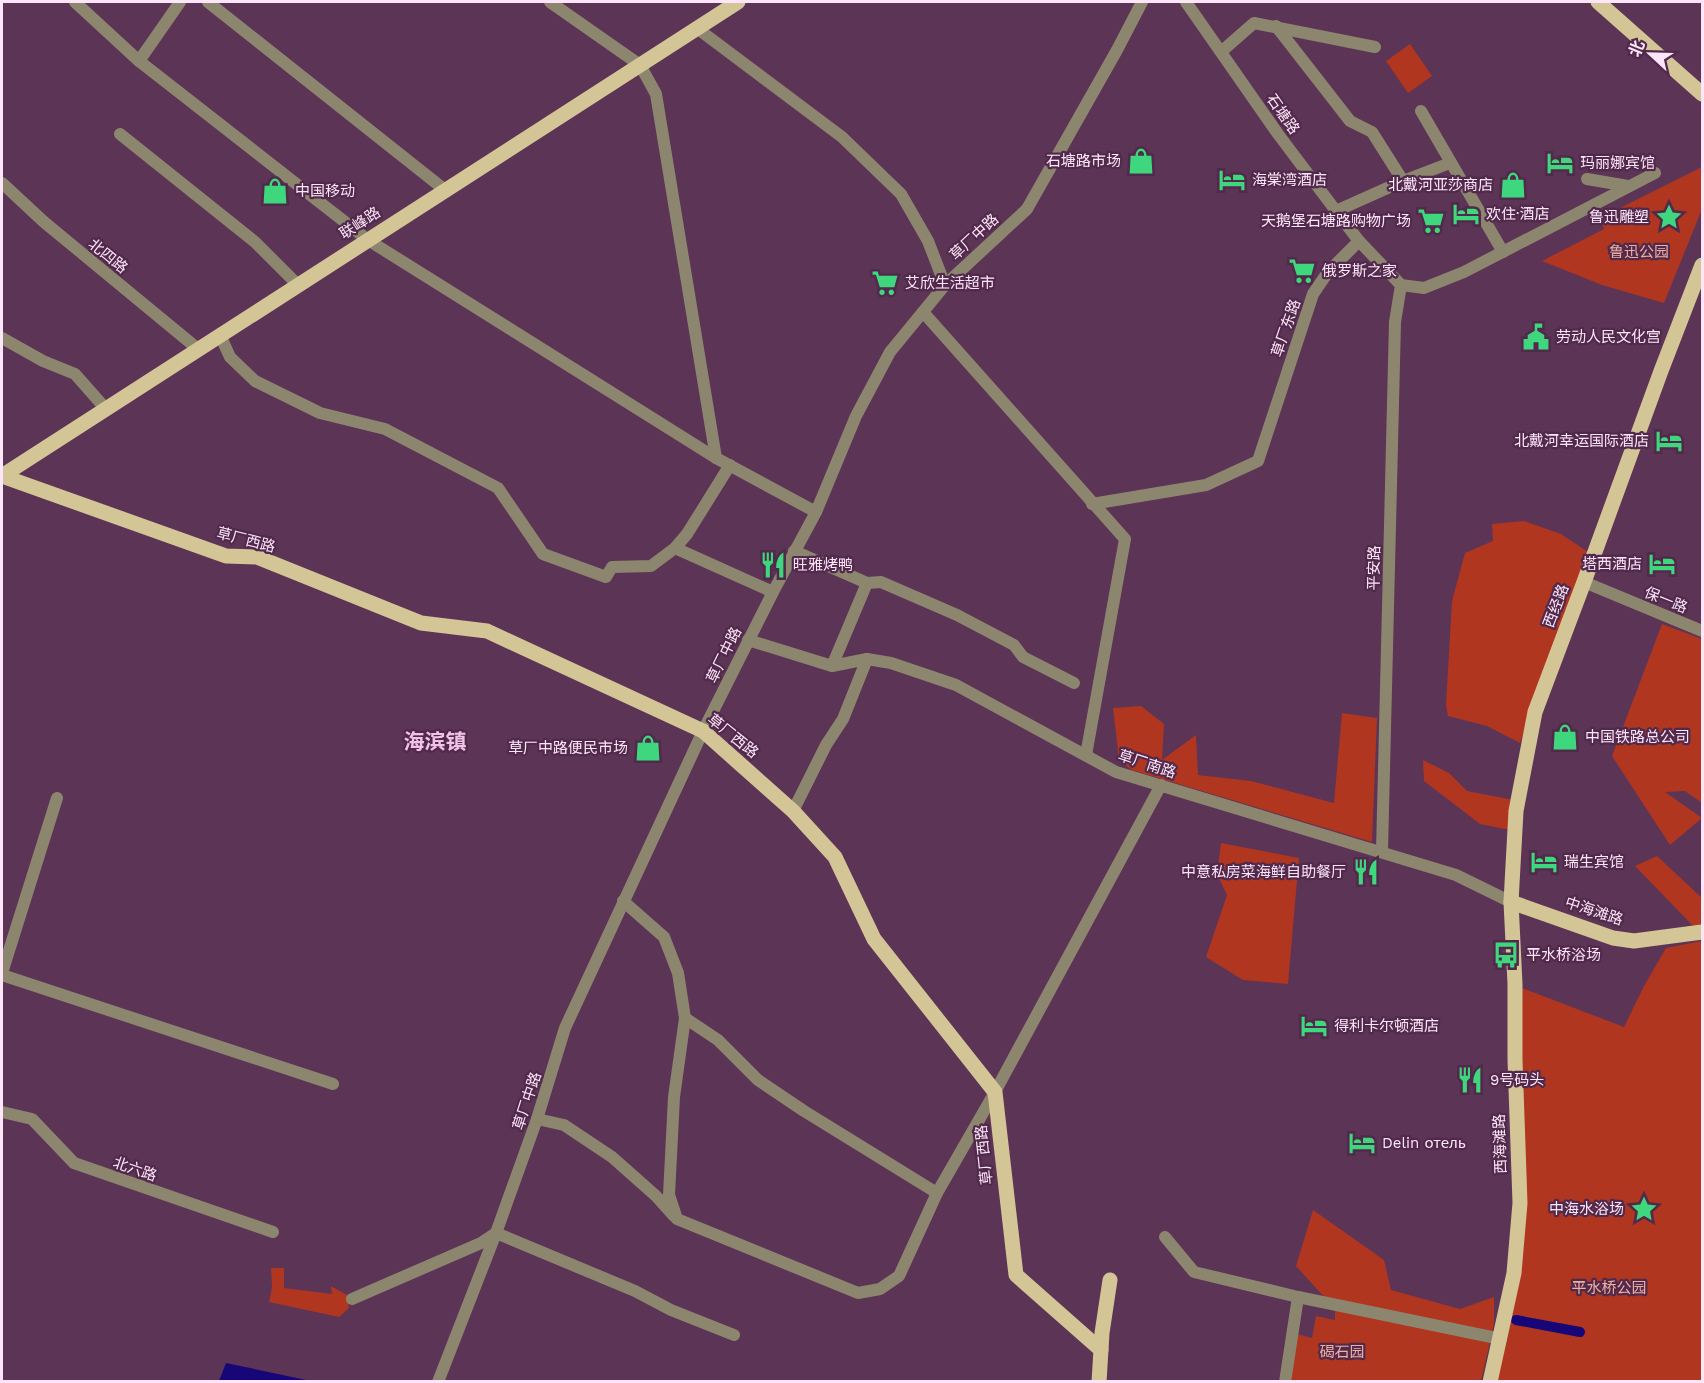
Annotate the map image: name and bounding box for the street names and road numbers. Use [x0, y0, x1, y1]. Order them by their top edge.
street label: 石塘路 [1263, 90, 1303, 138]
street label: 联峰路 [336, 203, 384, 243]
street label: 草厂中路 [946, 210, 1002, 264]
street label: 北四路 [85, 235, 131, 277]
street label: 草厂东路 [1268, 297, 1304, 359]
street label: 草厂西路 [215, 524, 277, 556]
street label: 平安路 [1365, 545, 1383, 591]
street label: 西经路 [1540, 582, 1572, 630]
street label: 保一路 [1642, 583, 1690, 617]
street label: 草厂中路 [703, 624, 745, 686]
street label: 草厂西路 [704, 710, 762, 762]
street label: 草厂南路 [1116, 746, 1178, 782]
street label: 中海滩路 [1563, 893, 1625, 929]
street label: 草厂中路 [509, 1070, 545, 1132]
street label: 西海滩路 [1490, 1114, 1510, 1174]
street label: 草厂西路 [972, 1124, 996, 1186]
street label: 北六路 [111, 1153, 159, 1185]

